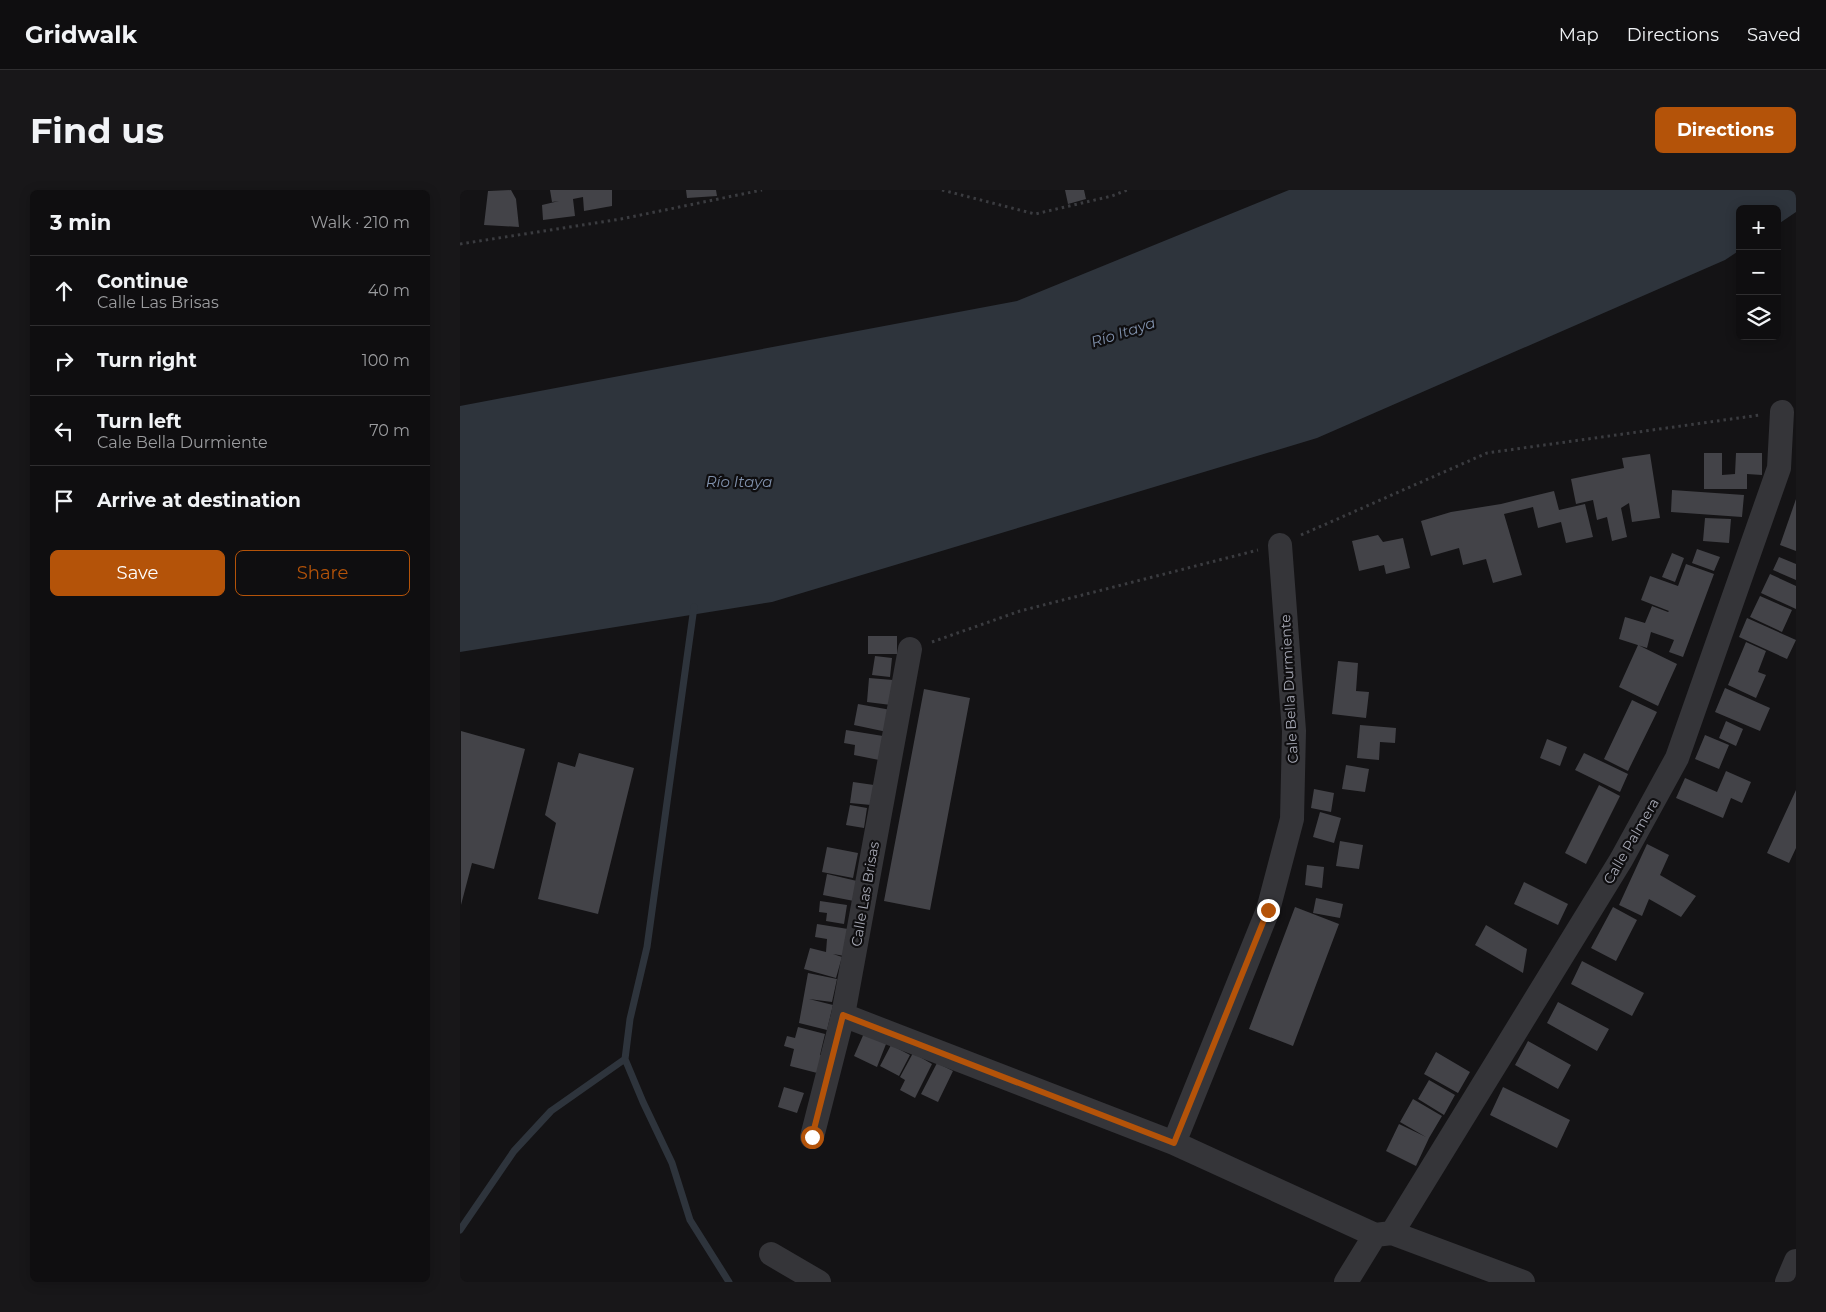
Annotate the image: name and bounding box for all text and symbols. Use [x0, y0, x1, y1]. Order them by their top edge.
text: Gridwalk [25, 20, 137, 49]
text: Map [1559, 24, 1599, 46]
text: Directions [1627, 24, 1719, 46]
text: Saved [1747, 24, 1801, 46]
button: Directions [1655, 107, 1796, 153]
text: Find us [30, 109, 164, 152]
map controls [1736, 205, 1781, 340]
button: + [1736, 205, 1781, 250]
text: 3 min [50, 210, 111, 235]
text: Walk · 210 m [311, 213, 410, 232]
button: − [1736, 250, 1781, 295]
text: Continue [97, 270, 188, 293]
icon: ahead [50, 277, 78, 305]
text: 40 m [368, 281, 410, 300]
text: Calle Las Brisas [97, 293, 219, 312]
button: layers [1736, 295, 1781, 340]
water label: Río Itaya [1088, 313, 1158, 351]
icon: right [50, 347, 78, 375]
text: Turn right [97, 349, 197, 372]
text: 100 m [362, 351, 410, 370]
text: Turn left [97, 410, 182, 433]
icon: left [50, 417, 78, 445]
text: 70 m [369, 421, 410, 440]
text: Cale Bella Durmiente [97, 433, 268, 452]
water label: Río Itaya [706, 472, 772, 491]
icon: arrive [50, 487, 78, 515]
text: Arrive at destination [97, 489, 301, 512]
button: Save [50, 550, 225, 596]
button: Share [235, 550, 410, 596]
street label: Cale Bella Durmiente [1276, 614, 1302, 764]
street label: Calle Palmera [1599, 795, 1663, 887]
street label: Calle Las Brisas [847, 840, 883, 948]
route end [1257, 899, 1280, 922]
route start [801, 1126, 824, 1149]

